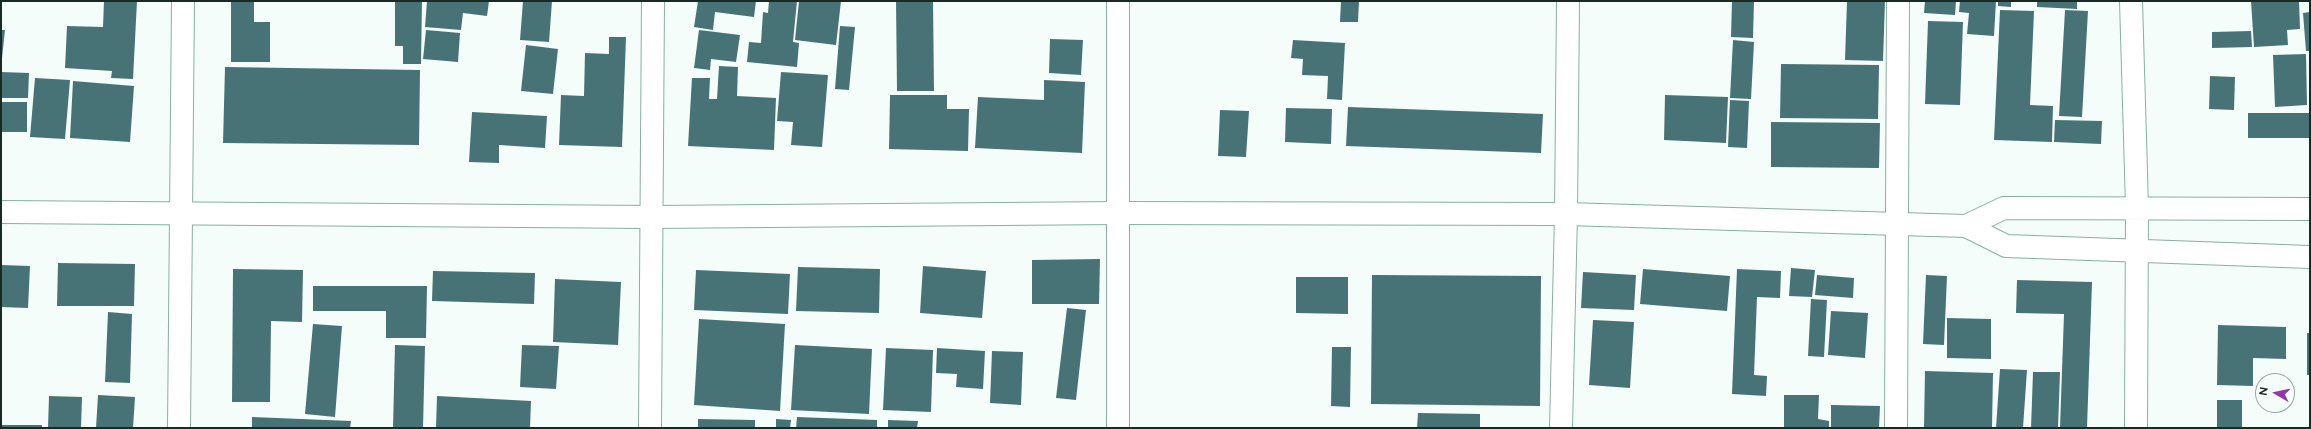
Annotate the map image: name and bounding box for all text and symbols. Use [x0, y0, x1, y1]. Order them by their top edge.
north arrow [2255, 373, 2295, 413]
text: N [2257, 386, 2271, 396]

